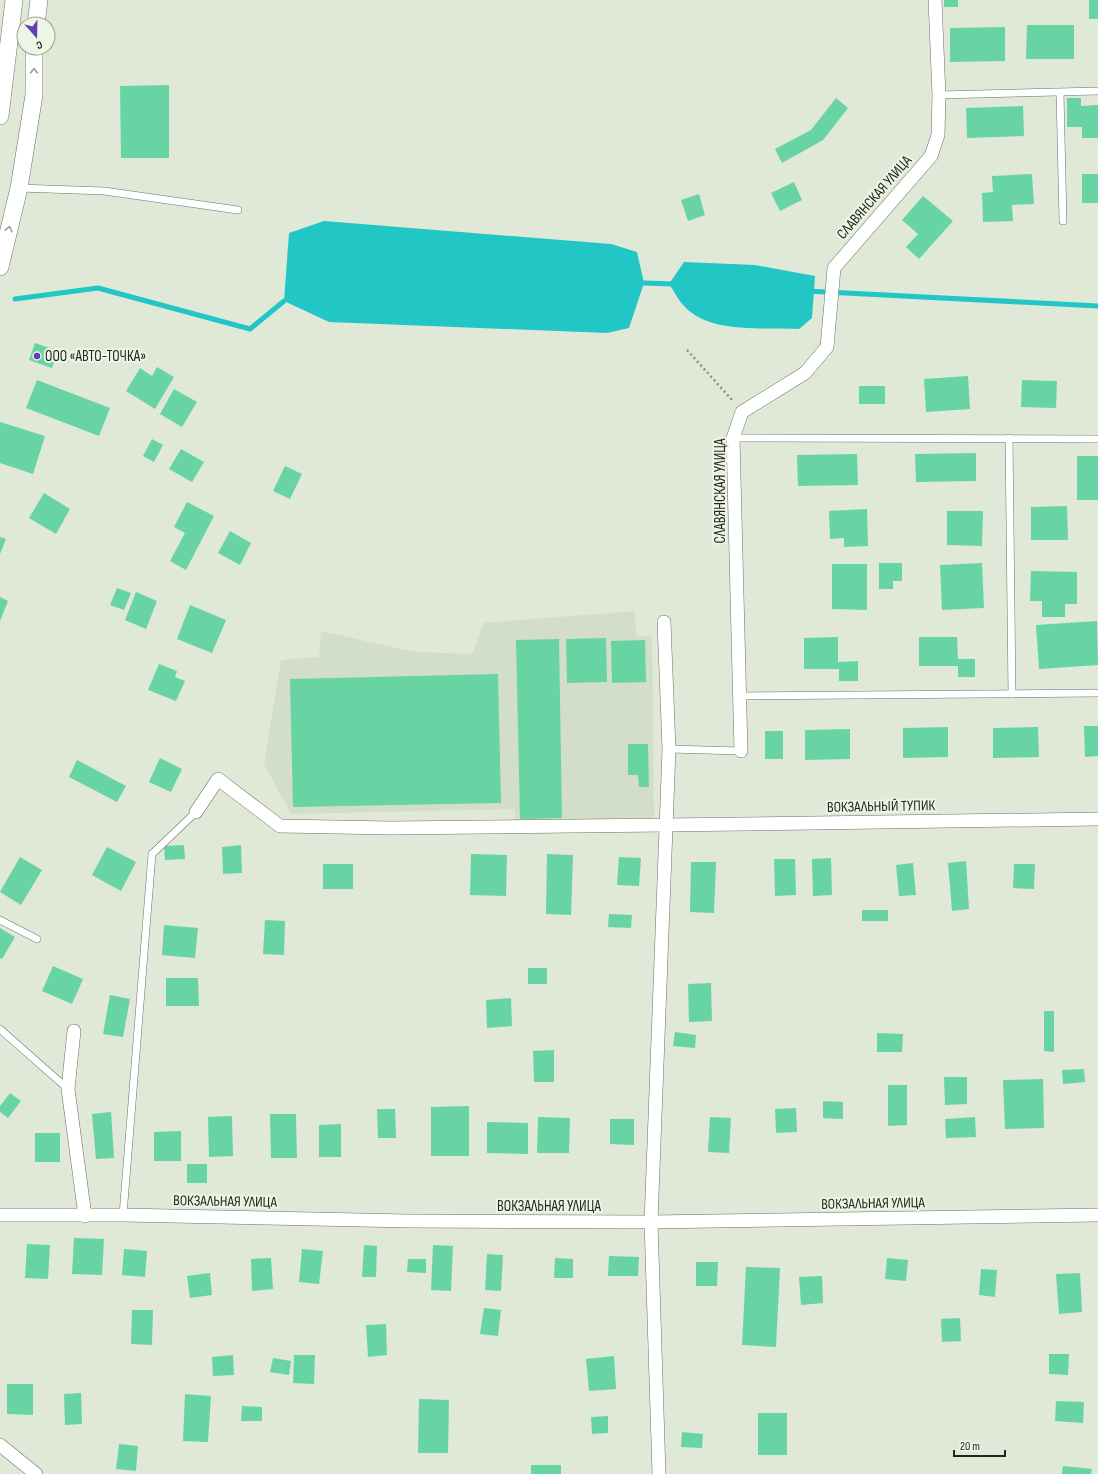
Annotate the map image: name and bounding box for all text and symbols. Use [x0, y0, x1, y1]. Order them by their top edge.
north arrow [16, 16, 56, 56]
text: С [34, 38, 44, 52]
one-way arrow [30, 68, 38, 74]
street label: СЛАВЯНСКАЯ УЛИЦА [833, 151, 916, 243]
one-way arrow [4, 226, 13, 233]
place label: ООО «АВТО-ТОЧКА» [45, 347, 146, 366]
marker: ООО «АВТО-ТОЧКА» [32, 351, 42, 361]
street label: СЛАВЯНСКАЯ УЛИЦА [711, 438, 730, 544]
street label: ВОКЗАЛЬНЫЙ ТУПИК [827, 796, 936, 817]
street label: ВОКЗАЛЬНАЯ УЛИЦА [173, 1191, 278, 1212]
street label: ВОКЗАЛЬНАЯ УЛИЦА [821, 1193, 926, 1214]
street label: ВОКЗАЛЬНАЯ УЛИЦА [497, 1197, 601, 1216]
scale bar [954, 1432, 1005, 1458]
text: 20 m [960, 1439, 980, 1454]

